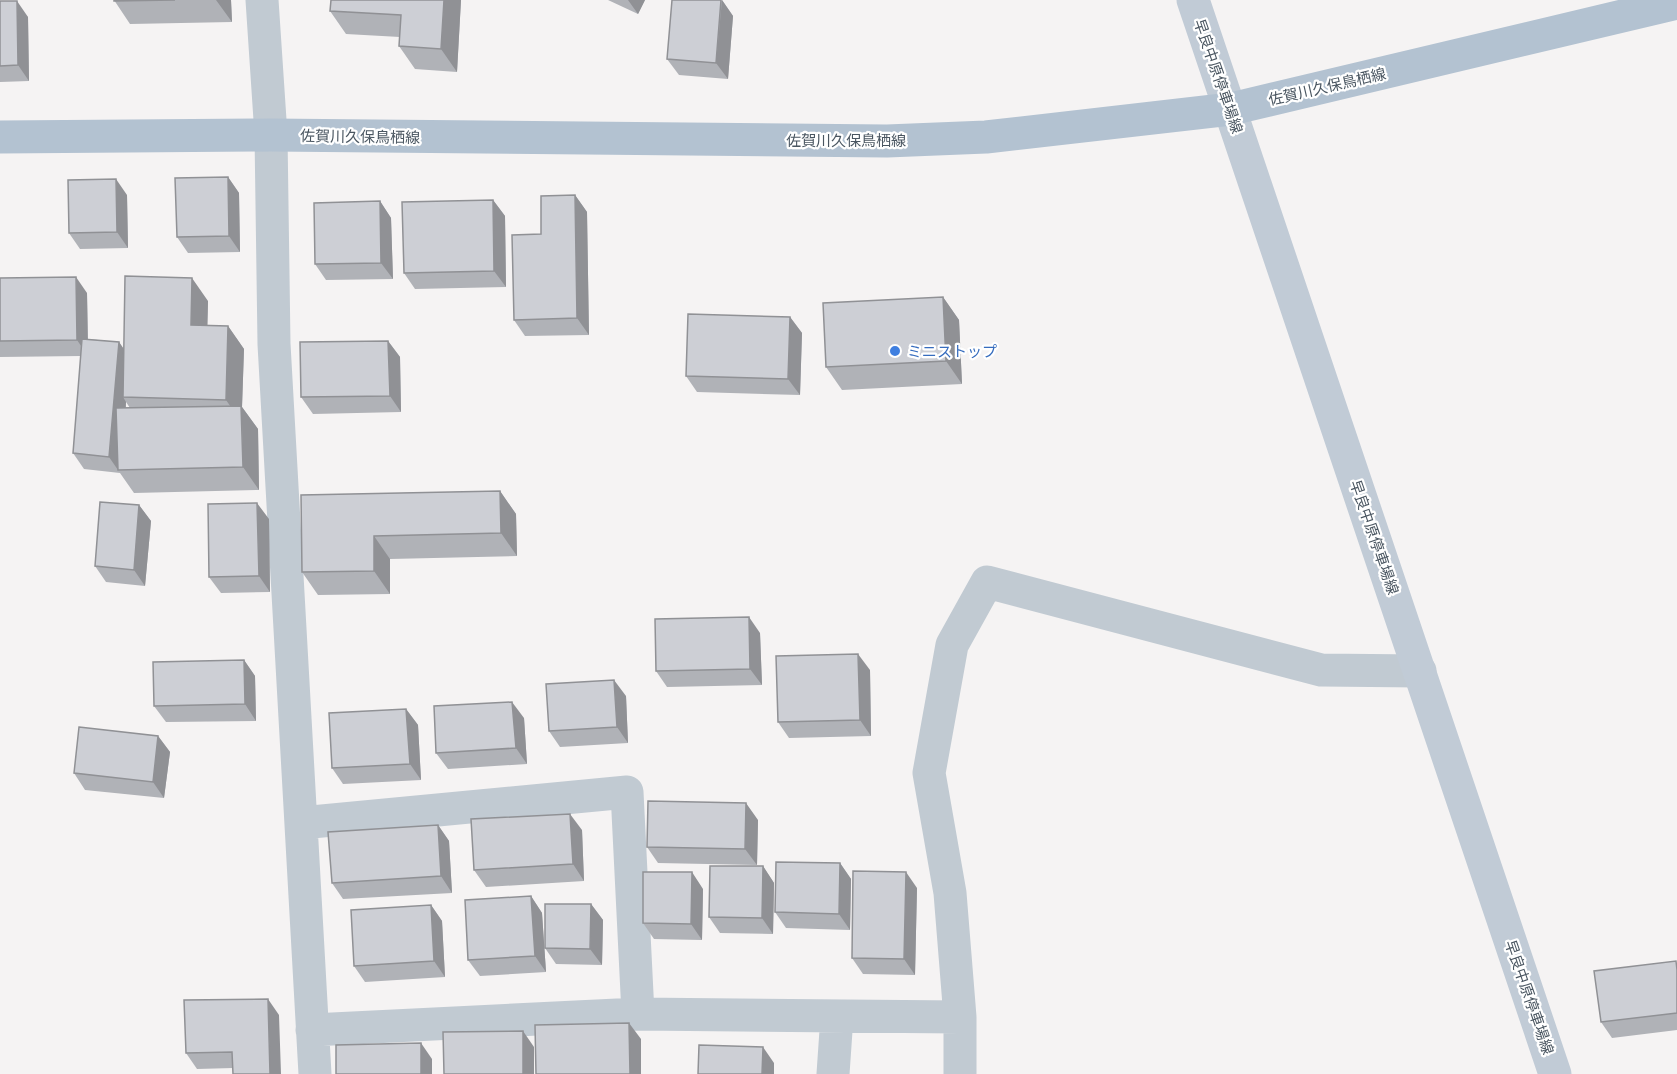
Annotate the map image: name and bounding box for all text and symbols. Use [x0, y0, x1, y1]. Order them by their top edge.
street label: 早良中原停車場線 [1191, 16, 1247, 136]
street label: 佐賀川久保鳥栖線 [1267, 64, 1387, 108]
street label: 佐賀川久保鳥栖線 [300, 126, 420, 146]
street label: 佐賀川久保鳥栖線 [786, 131, 906, 149]
place label: ミニストップ [907, 342, 997, 360]
marker: ミニストップ [888, 344, 902, 358]
street label: 早良中原停車場線 [1347, 477, 1403, 597]
street label: 早良中原停車場線 [1502, 937, 1558, 1057]

